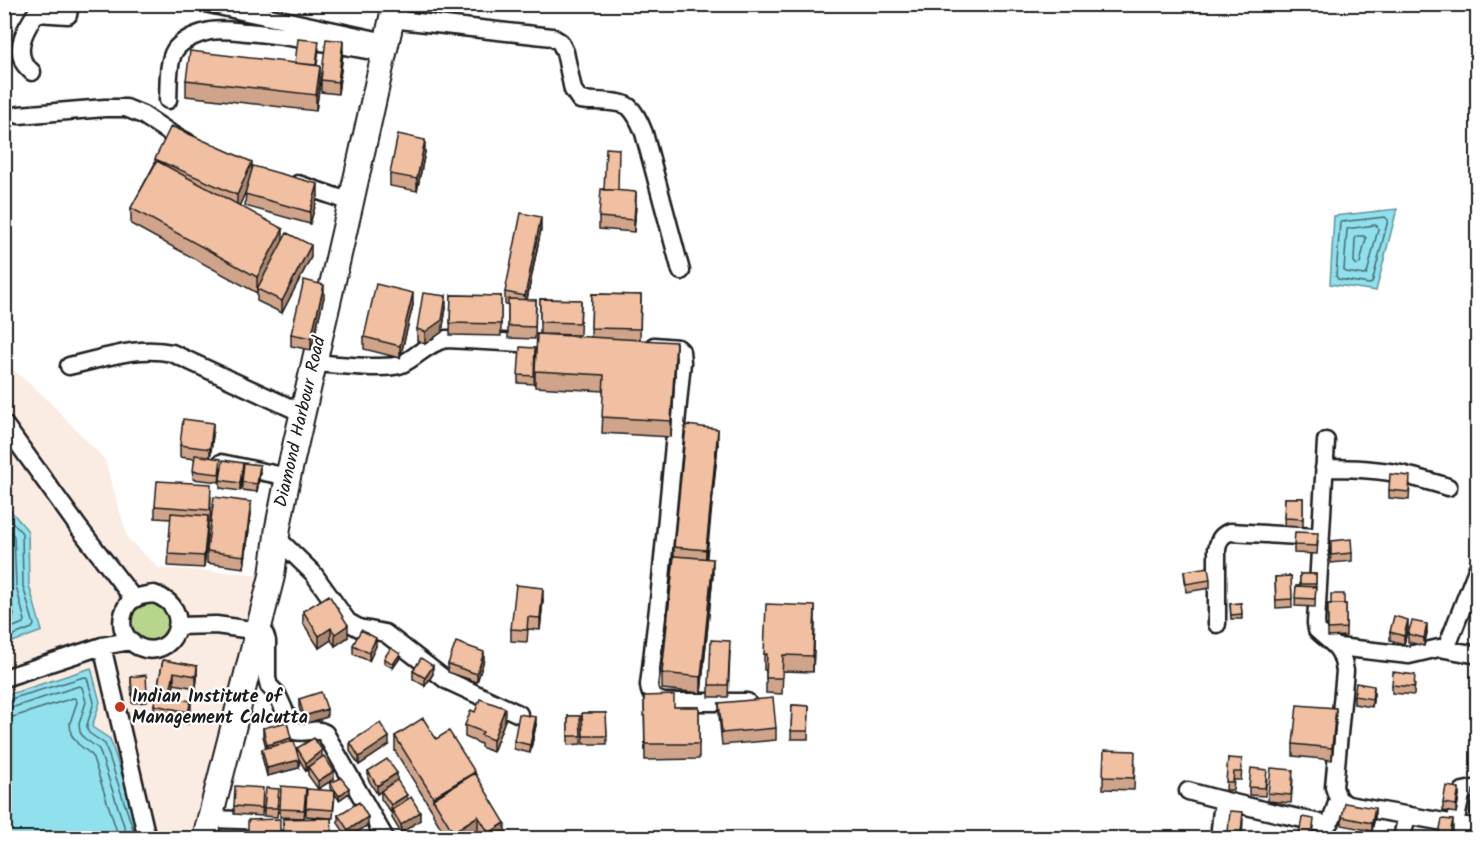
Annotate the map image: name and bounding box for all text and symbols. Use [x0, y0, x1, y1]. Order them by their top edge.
street label: Diamond Harbour Road [267, 333, 335, 510]
place label: Indian Institute of Management Calcutta [132, 683, 308, 733]
marker: Indian Institute of Management Calcutta [113, 700, 127, 714]

